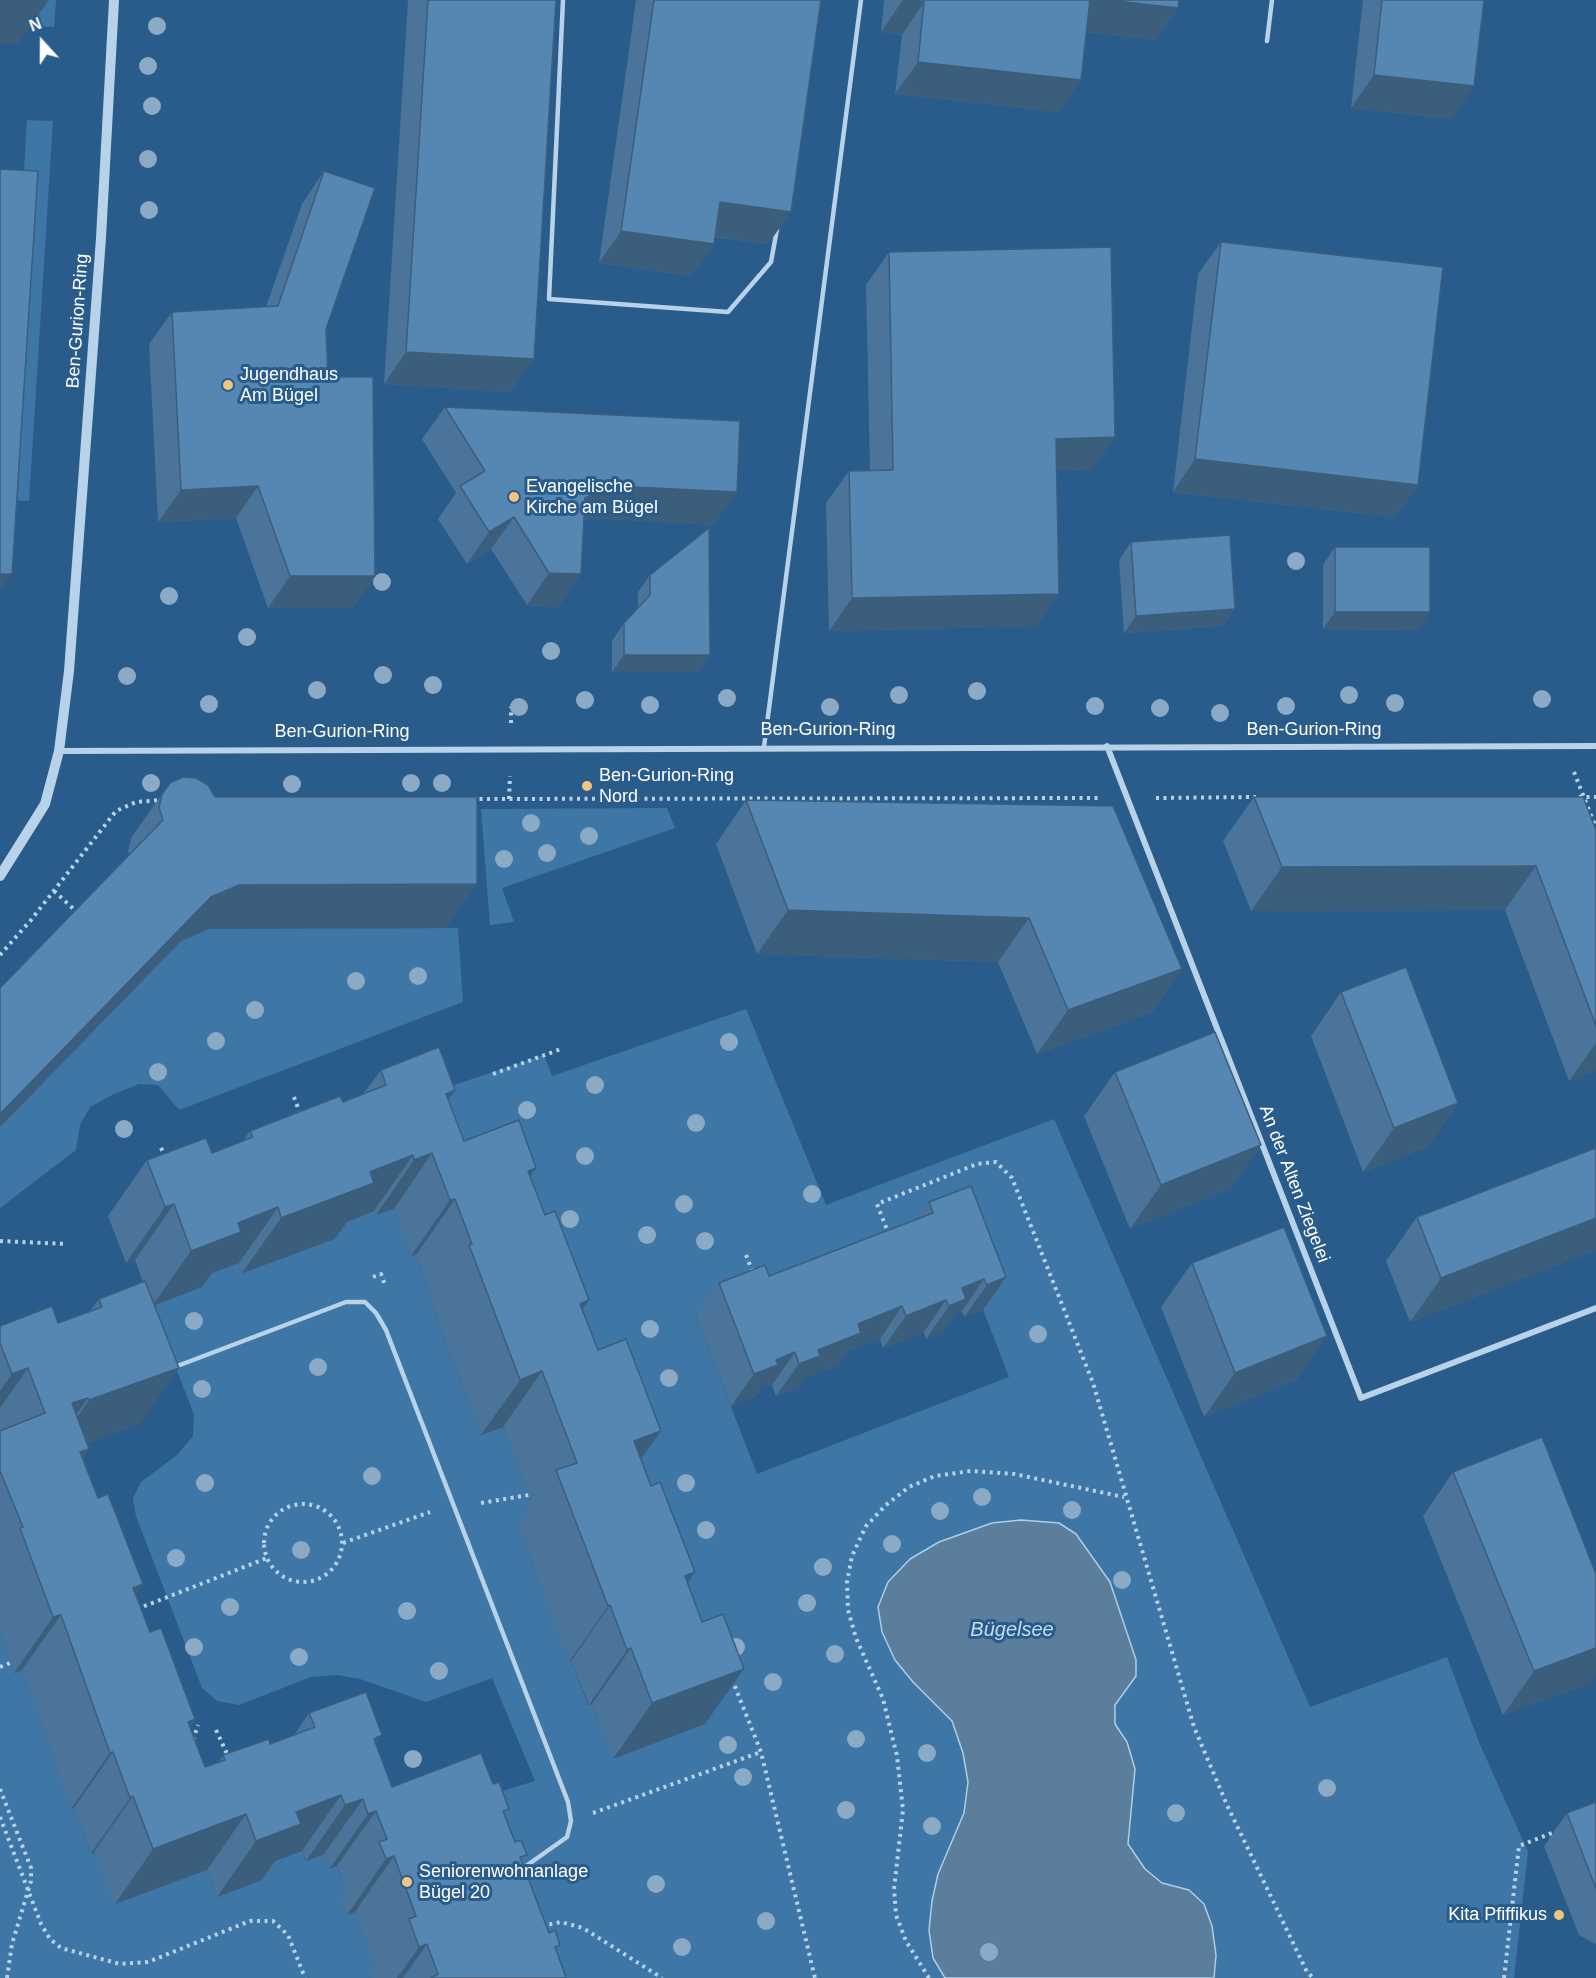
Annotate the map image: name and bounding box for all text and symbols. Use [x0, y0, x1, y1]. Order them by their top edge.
north arrow [12, 12, 72, 72]
text: N [27, 15, 44, 35]
street label: Ben-Gurion-Ring [63, 253, 93, 389]
place label: Jugendhaus Am Bügel [240, 364, 338, 406]
marker: Jugendhaus Am Bügel [221, 378, 235, 392]
place label: Evangelische Kirche am Bügel [526, 476, 658, 518]
marker: Evangelische Kirche am Bügel [507, 490, 521, 504]
street label: Ben-Gurion-Ring [760, 719, 896, 741]
street label: Ben-Gurion-Ring [1246, 719, 1382, 741]
street label: Ben-Gurion-Ring [274, 721, 410, 743]
place label: Ben-Gurion-Ring Nord [599, 765, 734, 808]
marker: Ben-Gurion-Ring Nord [580, 779, 594, 793]
street label: An der Alten Ziegelei [1254, 1102, 1334, 1266]
water label: Bügelsee [970, 1618, 1054, 1642]
place label: Seniorenwohnanlage Bügel 20 [419, 1861, 588, 1904]
marker: Seniorenwohnanlage Bügel 20 [400, 1875, 414, 1889]
place label: Kita Pfiffikus [1448, 1904, 1547, 1926]
marker: Kita Pfiffikus [1552, 1908, 1566, 1922]

